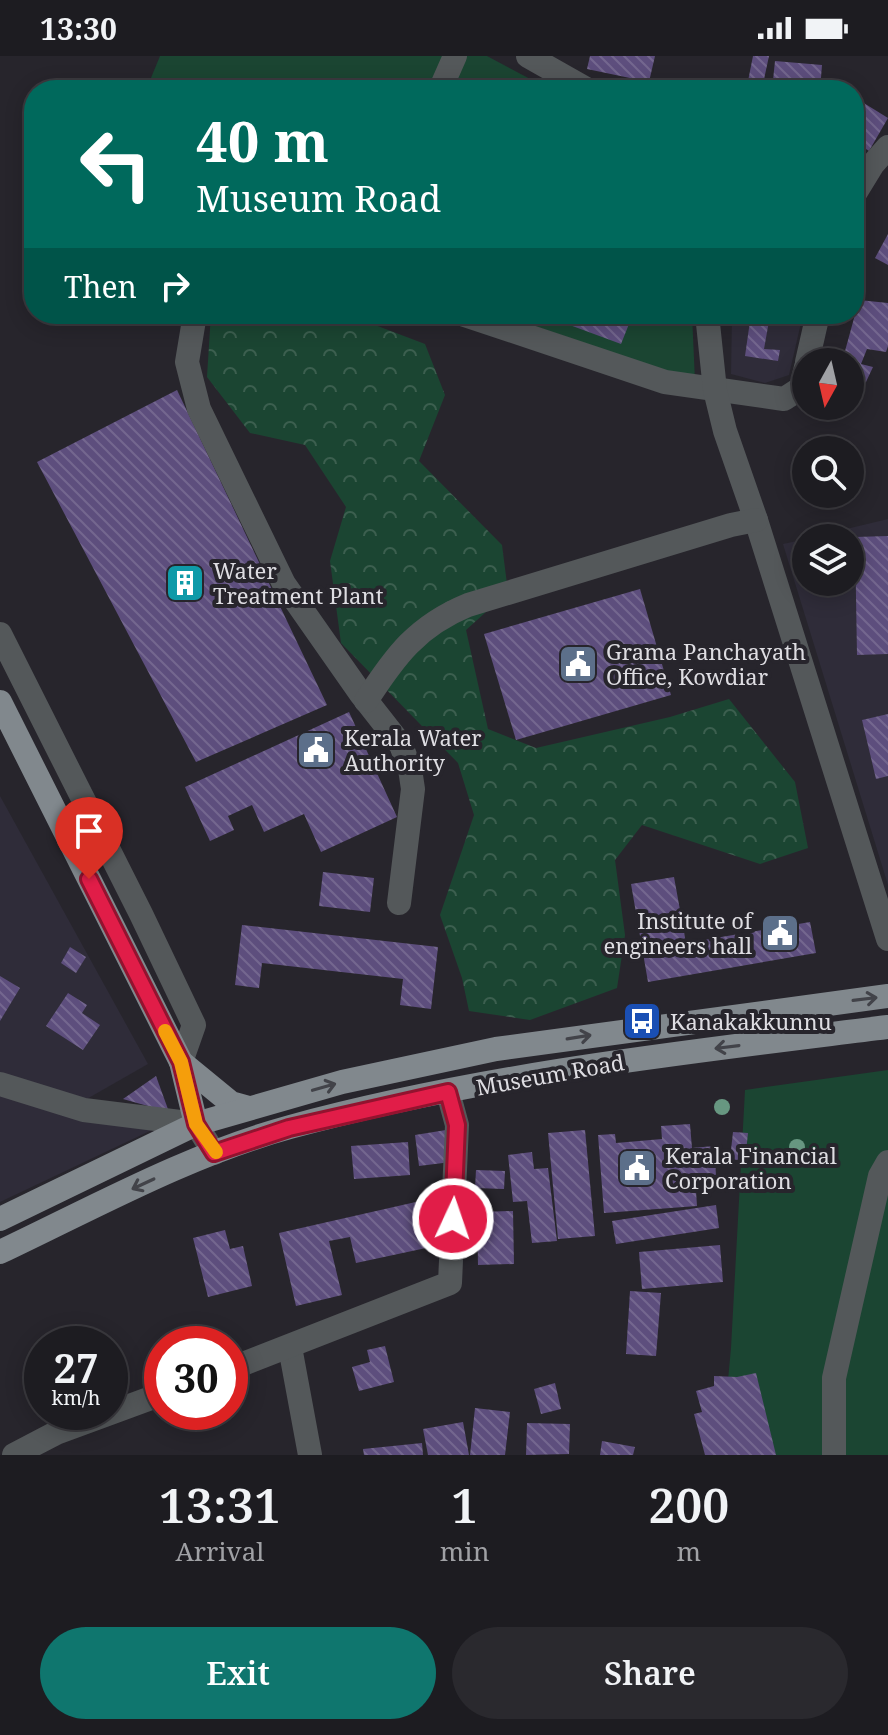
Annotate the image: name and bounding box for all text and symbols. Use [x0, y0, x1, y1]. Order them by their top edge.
text: 13:30 [40, 8, 117, 49]
text: 40 m [196, 102, 329, 178]
icon: left [64, 112, 168, 216]
text: Museum Road [196, 174, 441, 223]
icon: right [153, 264, 197, 308]
text: Then [64, 266, 137, 307]
north arrow [792, 348, 864, 420]
map controls [792, 348, 864, 596]
button: search [792, 436, 864, 508]
button: layers [792, 524, 864, 596]
place label: Water Treatment Plant [213, 555, 384, 610]
building icon: Water Treatment Plant [164, 562, 206, 604]
place label: Grama Panchayath Office, Kowdiar [606, 636, 806, 691]
public building icon: Grama Panchayath Office, Kowdiar [557, 643, 599, 685]
place label: Kerala Water Authority [344, 722, 482, 777]
public building icon: Kerala Water Authority [295, 729, 337, 771]
pin [55, 797, 123, 879]
icon: arrive [67, 809, 111, 853]
place label: Institute of engineers hall [603, 905, 754, 960]
public building icon: Institute of engineers hall [759, 912, 801, 954]
one-way arrow [852, 991, 877, 1006]
bus stop icon: Kanakakkunnu [621, 1000, 663, 1042]
place label: Kanakakkunnu [670, 1006, 832, 1036]
one-way arrow [566, 1029, 591, 1044]
one-way arrow [714, 1040, 741, 1055]
street label: Museum Road [474, 1046, 627, 1102]
one-way arrow [311, 1079, 337, 1094]
place label: Kerala Financial Corporation [665, 1140, 837, 1195]
public building icon: Kerala Financial Corporation [616, 1147, 658, 1189]
one-way arrow [131, 1177, 155, 1192]
position arrow [411, 1177, 495, 1261]
speed limit sign: 30 [144, 1326, 248, 1430]
text: 27 [53, 1340, 99, 1395]
text: km/h [51, 1384, 101, 1411]
text: 13:31 [159, 1472, 281, 1537]
text: 1 [451, 1472, 478, 1537]
text: 200 [648, 1472, 729, 1537]
text: Arrival [175, 1533, 264, 1569]
text: min [440, 1533, 489, 1569]
text: m [676, 1533, 701, 1569]
button: Exit [40, 1627, 436, 1719]
button: Share [452, 1627, 848, 1719]

